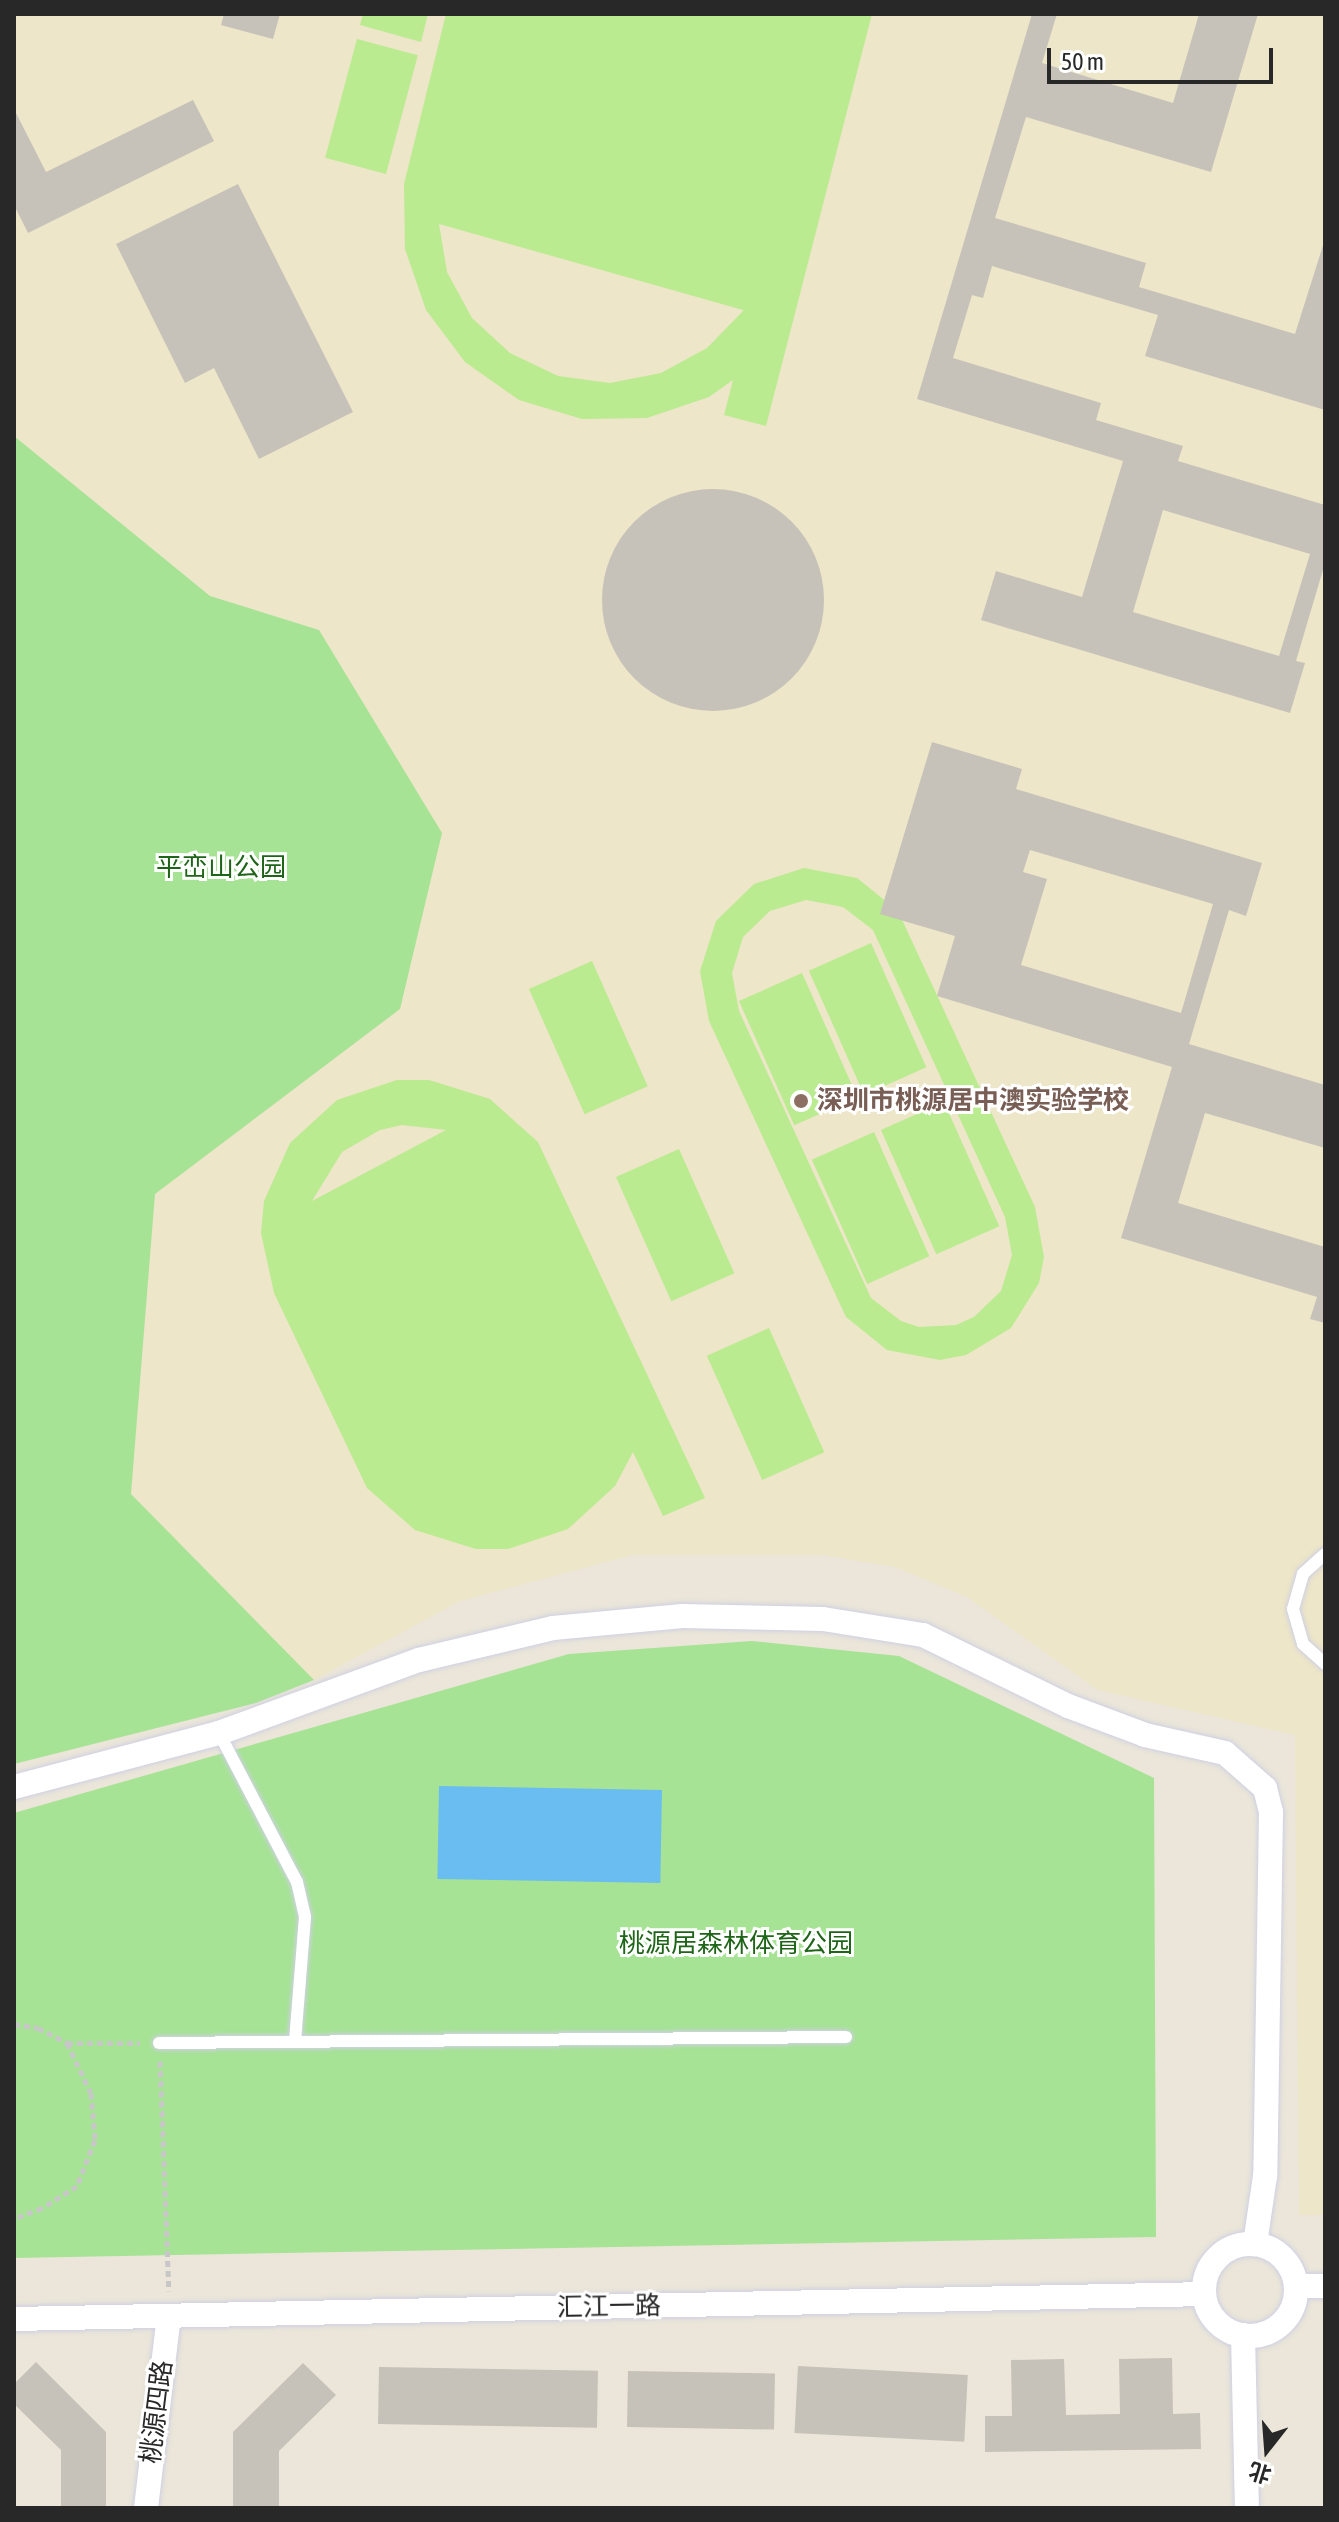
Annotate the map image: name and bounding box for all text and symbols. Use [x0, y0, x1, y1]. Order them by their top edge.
scale bar [1051, 32, 1277, 82]
text: 50 m [1061, 48, 1104, 75]
park label: 平峦山公园 [156, 852, 286, 884]
place label: 深圳市桃源居中澳实验学校 [817, 1085, 1129, 1117]
marker: 深圳市桃源居中澳实验学校 [792, 1092, 810, 1110]
park label: 桃源居森林体育公园 [619, 1928, 853, 1960]
street label: 汇江一路 [557, 2290, 661, 2324]
street label: 桃源四路 [135, 2358, 179, 2466]
north arrow [1227, 2410, 1307, 2490]
text: 北 [1246, 2457, 1274, 2489]

